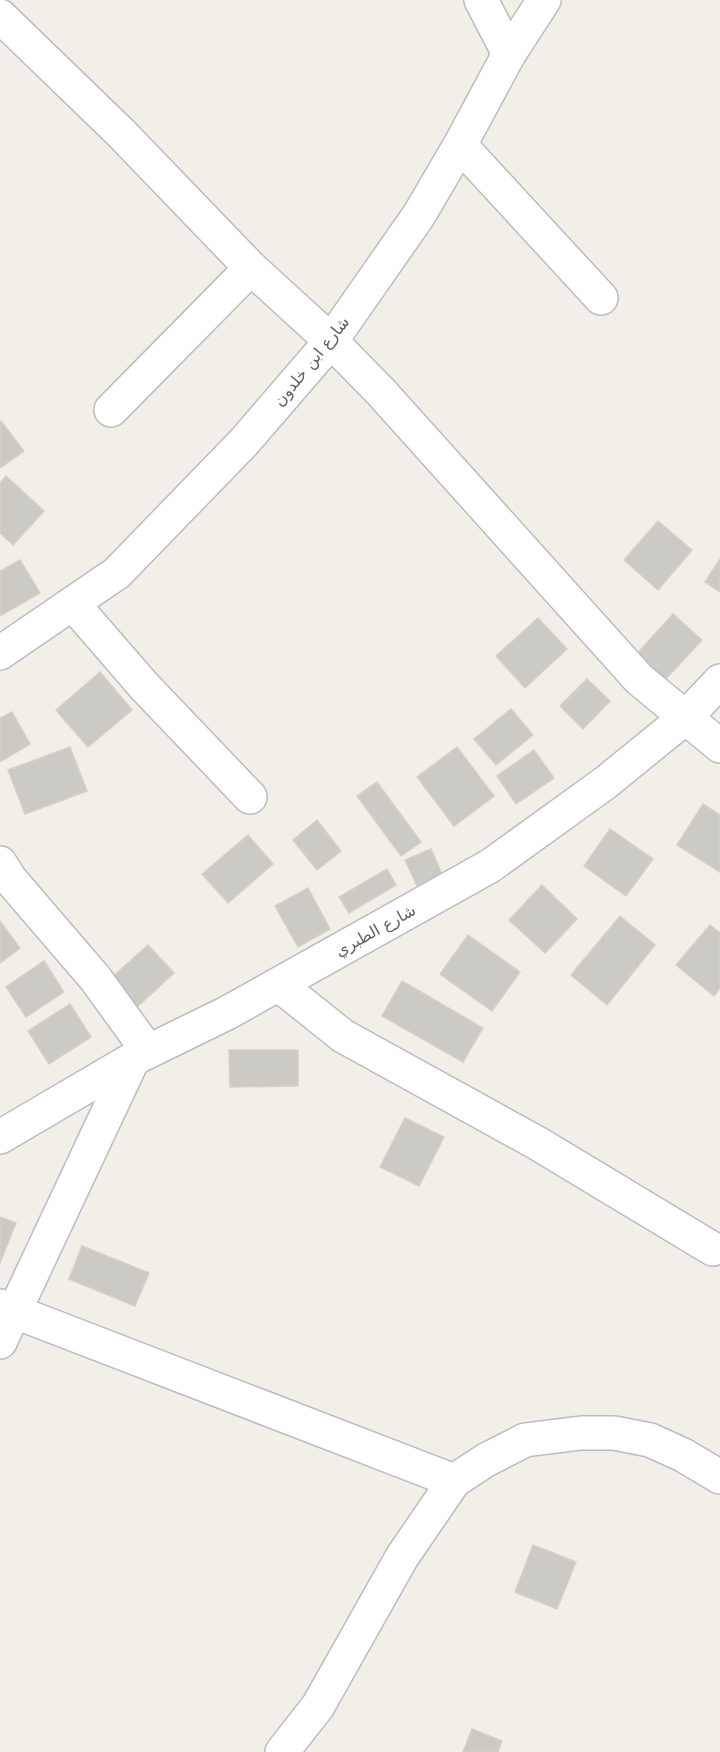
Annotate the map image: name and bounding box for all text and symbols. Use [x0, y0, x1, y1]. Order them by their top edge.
street label: شارع ابن خلدون [269, 313, 354, 411]
street label: شارع الطبري [332, 900, 419, 961]

